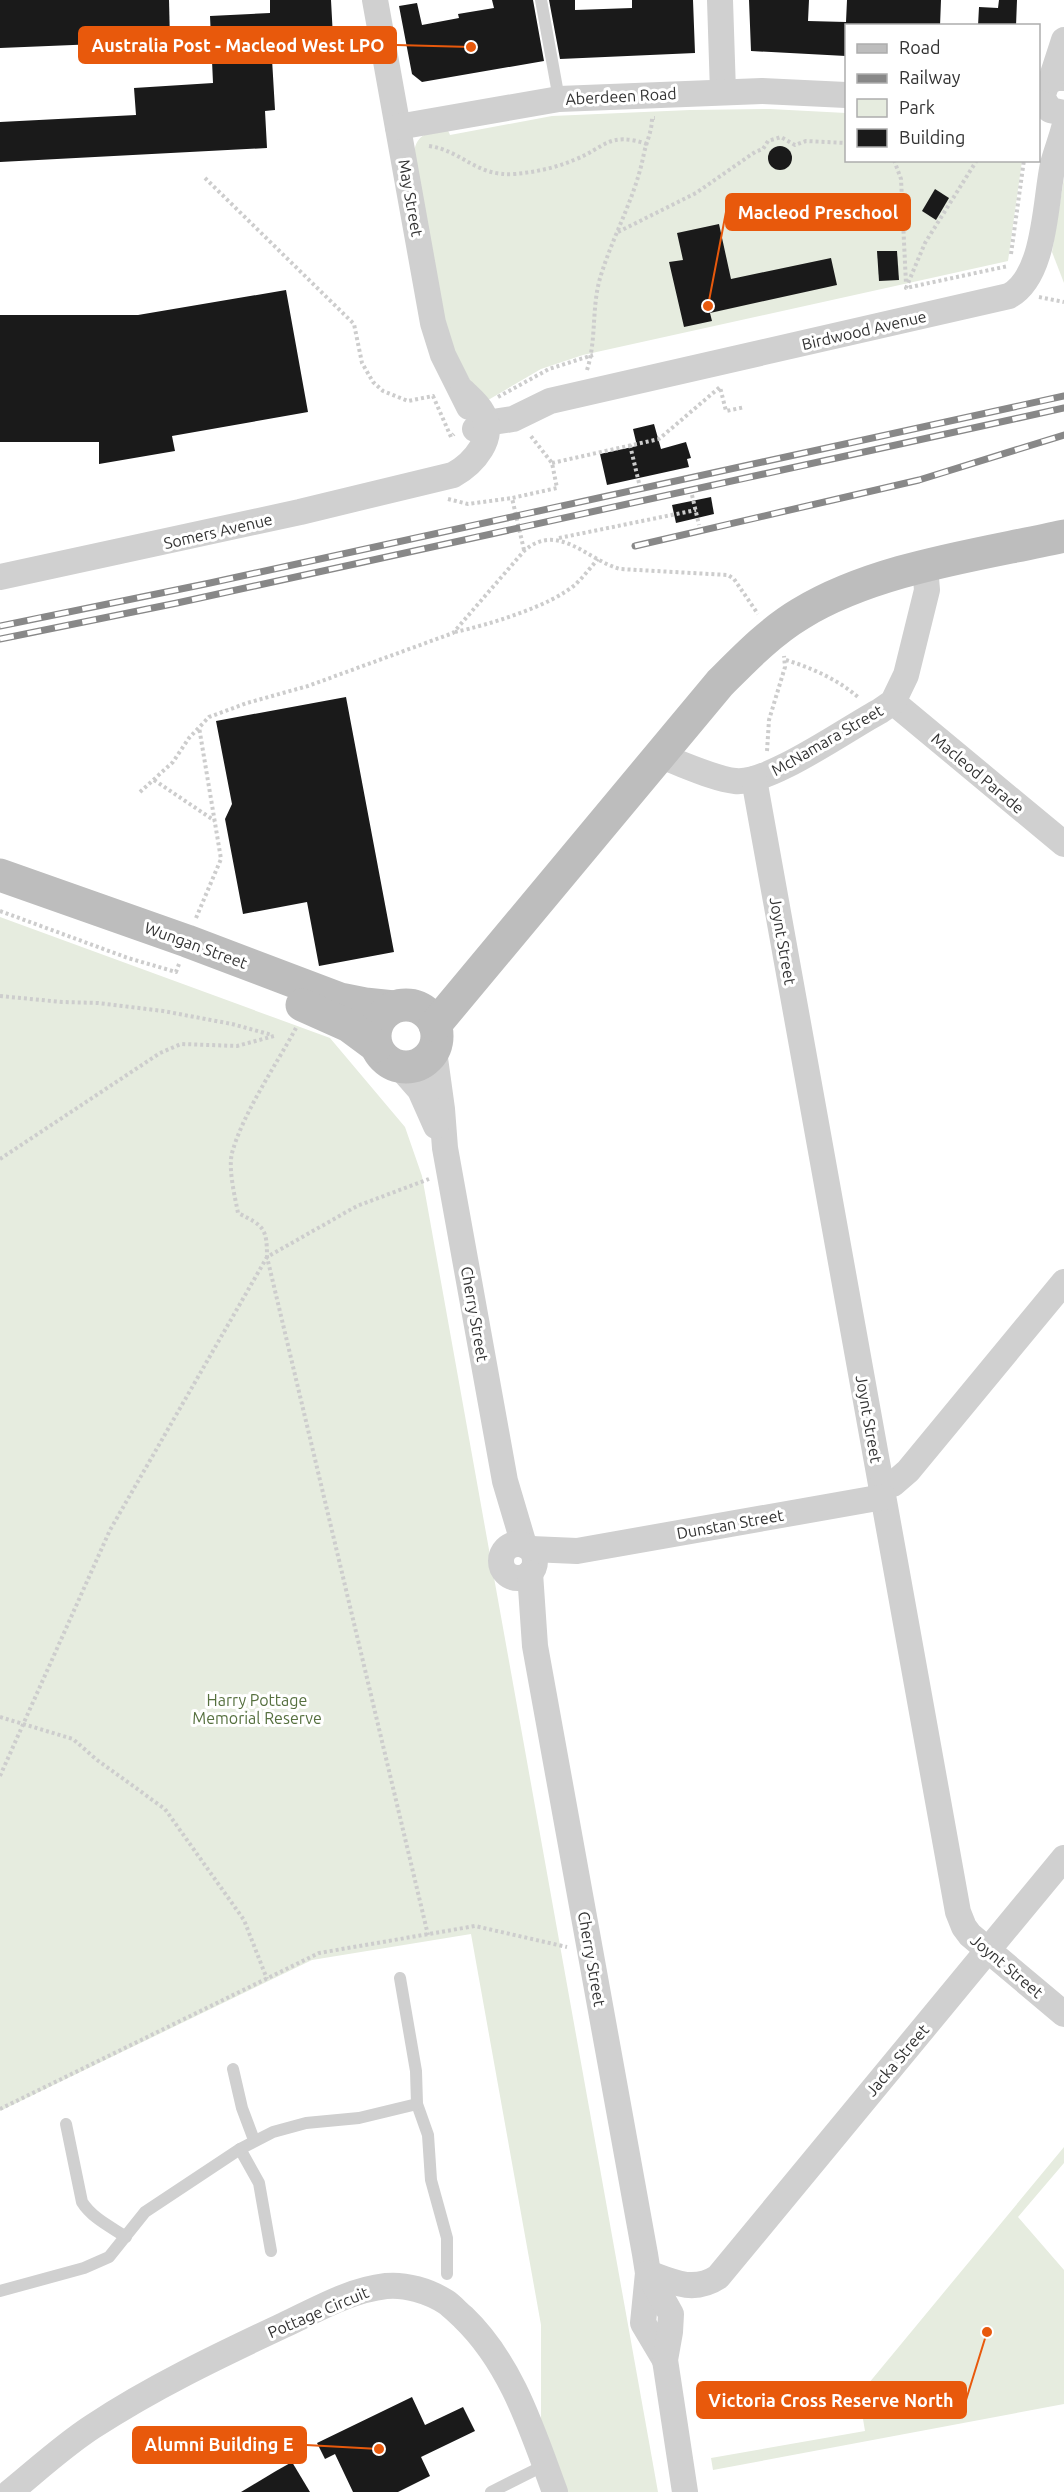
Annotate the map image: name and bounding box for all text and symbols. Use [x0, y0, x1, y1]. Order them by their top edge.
legend [845, 24, 1040, 162]
callout: Australia Post - Macleod West LPO [79, 27, 396, 63]
text: Australia Post - Macleod West LPO [92, 35, 384, 55]
text: Road [899, 37, 941, 57]
text: Railway [899, 67, 961, 87]
street label: Aberdeen Road [565, 84, 677, 108]
text: Park [899, 97, 935, 117]
text: Building [899, 127, 965, 147]
street label: May Street [395, 158, 427, 239]
callout: Macleod Preschool [726, 194, 910, 230]
text: Macleod Preschool [738, 202, 899, 222]
street label: Birdwood Avenue [800, 307, 928, 353]
street label: Somers Avenue [162, 510, 274, 552]
street label: McNamara Street [768, 700, 887, 779]
street label: Macleod Parade [928, 729, 1028, 817]
street label: Joynt Street [766, 896, 800, 987]
street label: Wungan Street [142, 918, 250, 972]
street label: Cherry Street [458, 1265, 492, 1364]
street label: Joynt Street [852, 1374, 886, 1465]
street label: Dunstan Street [675, 1506, 786, 1542]
park label: Harry Pottage Memorial Reserve [192, 1691, 322, 1727]
street label: Cherry Street [575, 1910, 609, 2009]
street label: Joynt Street [967, 1931, 1047, 2002]
street label: Jacka Street [862, 2020, 933, 2100]
street label: Pottage Circuit [265, 2282, 372, 2341]
callout: Victoria Cross Reserve North [697, 2382, 966, 2418]
text: Victoria Cross Reserve North [708, 2390, 954, 2410]
callout: Alumni Building E [133, 2427, 306, 2463]
text: Alumni Building E [145, 2434, 294, 2454]

